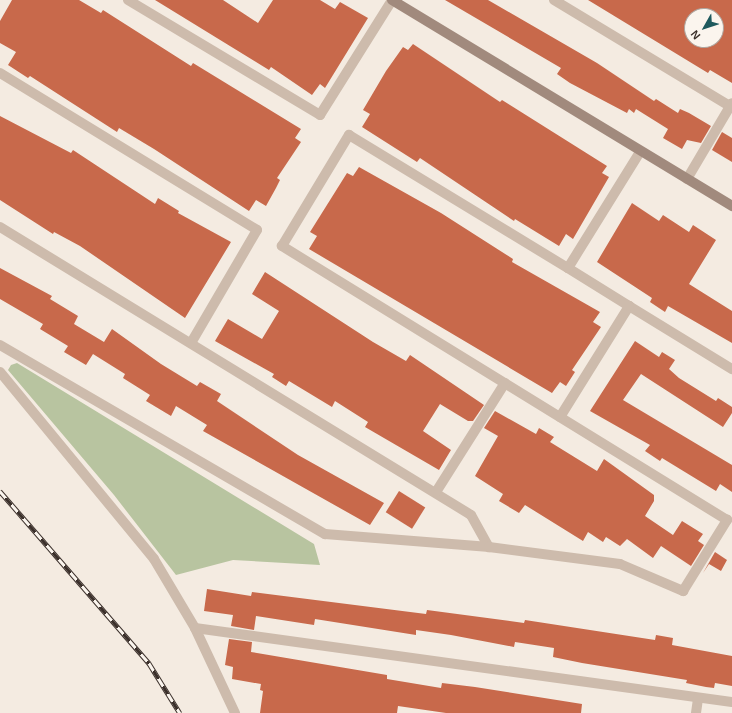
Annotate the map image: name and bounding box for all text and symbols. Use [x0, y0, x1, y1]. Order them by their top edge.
north arrow [684, 8, 724, 48]
text: N [688, 28, 703, 42]

